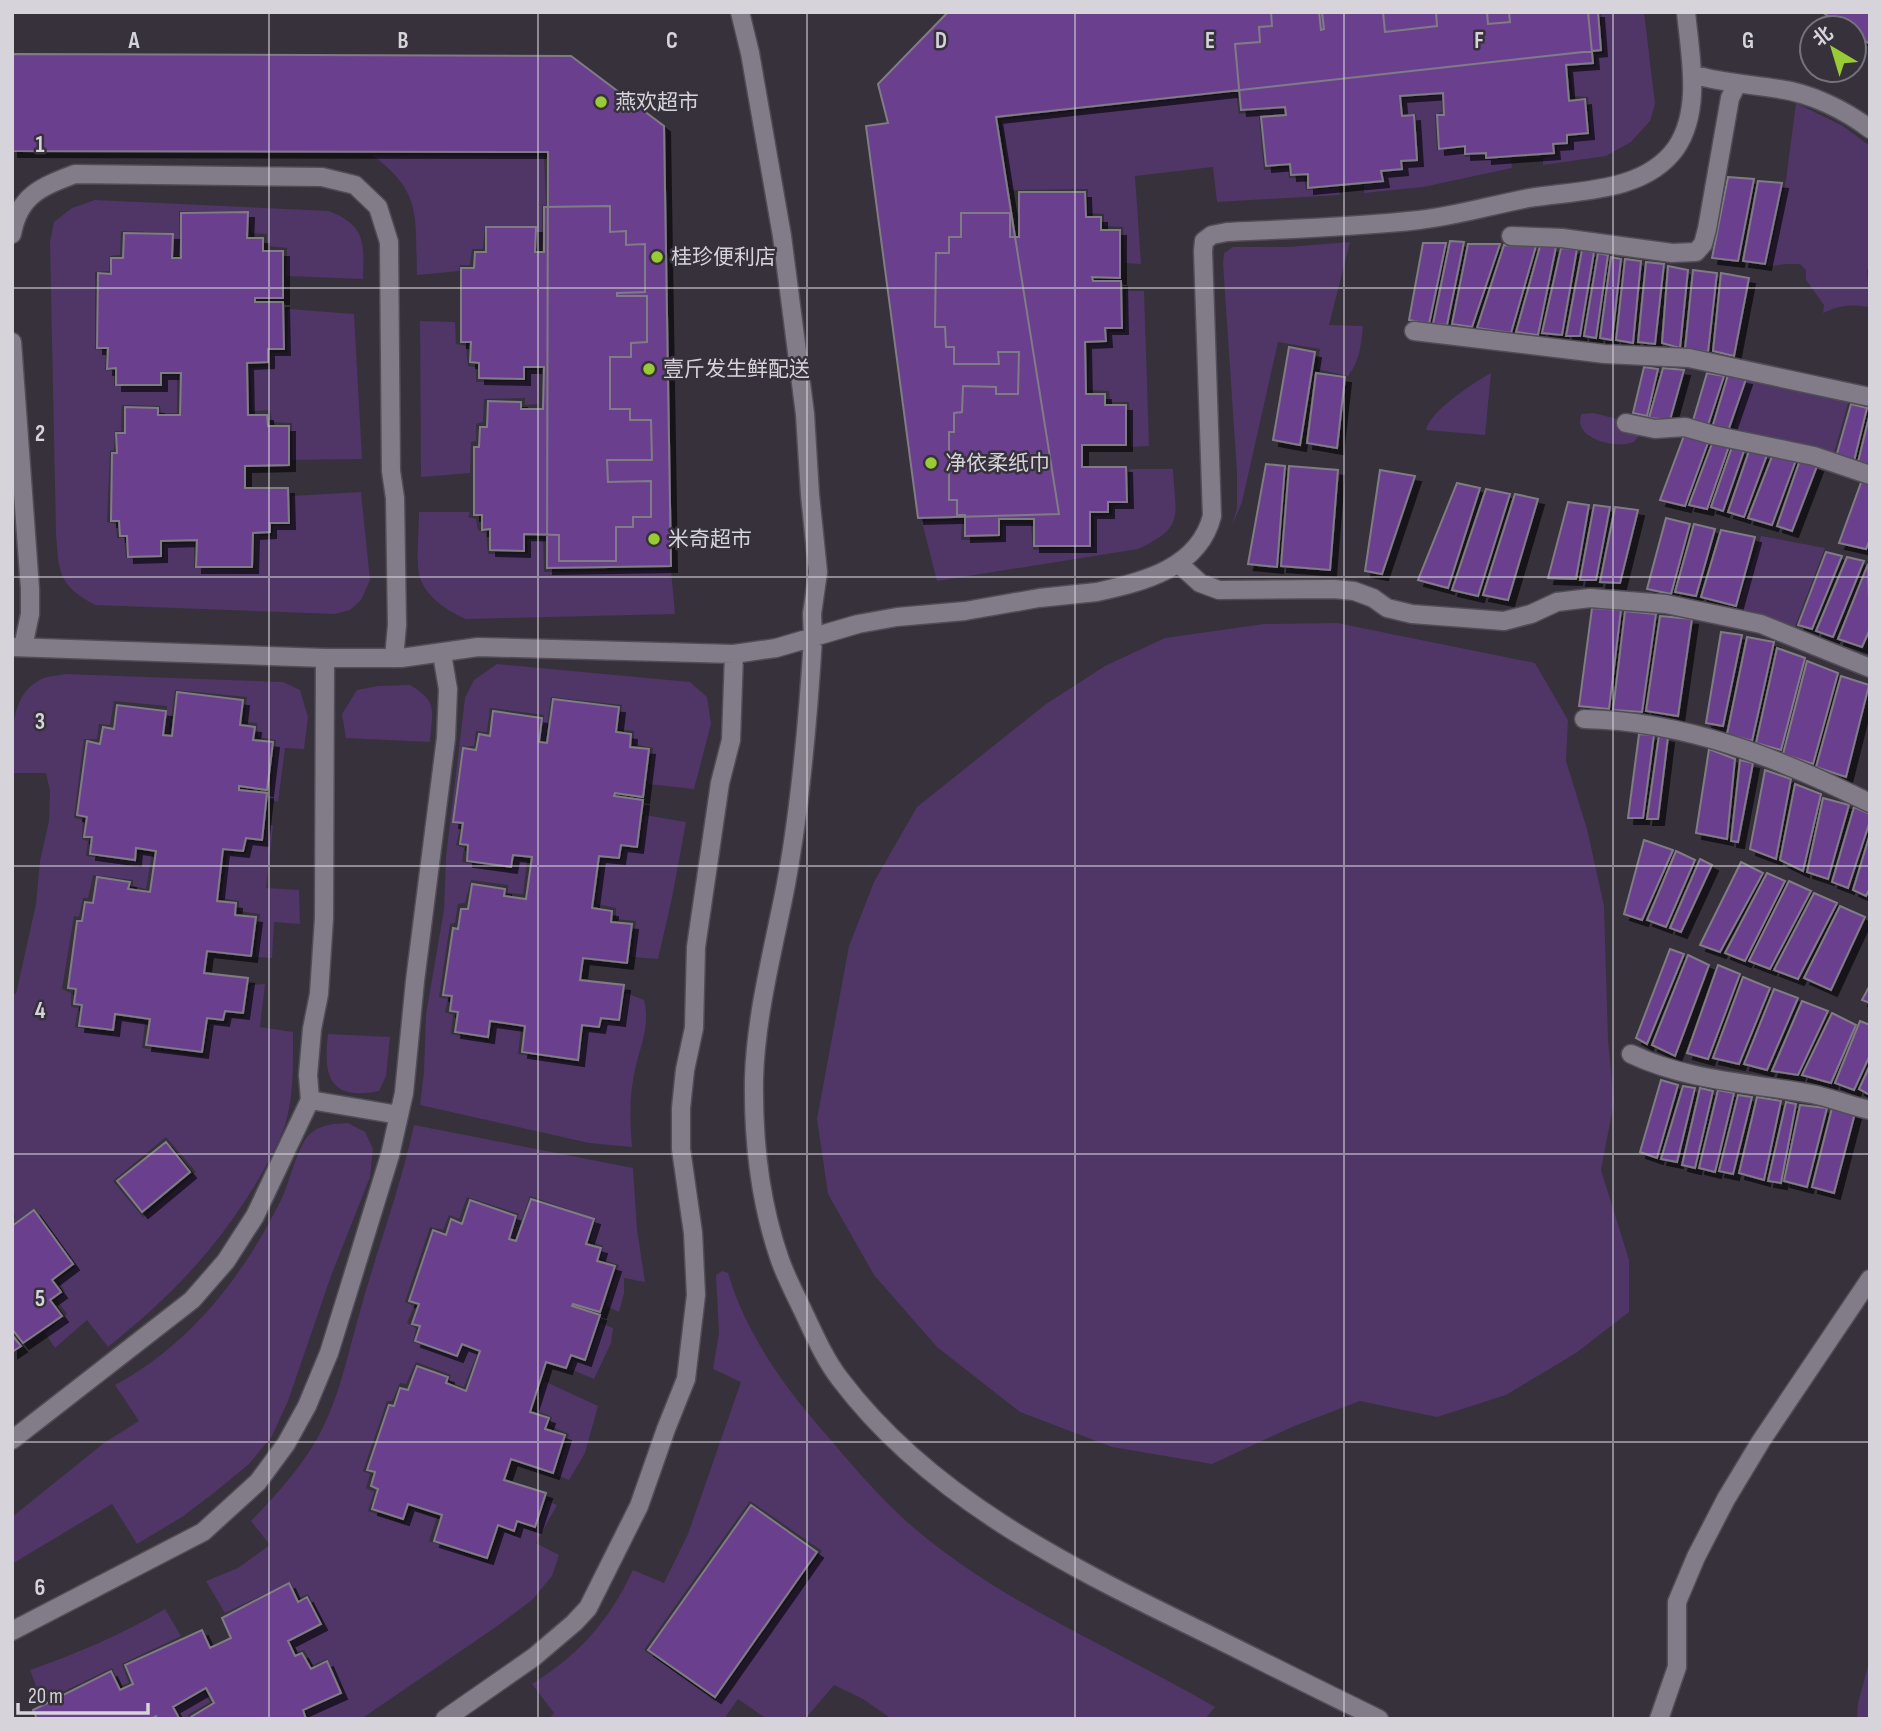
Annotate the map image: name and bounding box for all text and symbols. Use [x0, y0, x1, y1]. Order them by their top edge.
north arrow [1798, 14, 1868, 84]
text: 北 [1809, 22, 1838, 52]
text: A [128, 27, 141, 55]
text: B [398, 27, 409, 55]
text: C [666, 27, 678, 55]
text: D [935, 27, 947, 55]
text: E [1205, 27, 1215, 55]
text: F [1474, 27, 1484, 55]
text: G [1742, 27, 1754, 55]
place label: 燕欢超市 [615, 90, 699, 115]
marker: 燕欢超市 [593, 94, 609, 110]
text: 1 [35, 131, 45, 159]
place label: 桂珍便利店 [671, 245, 776, 270]
marker: 桂珍便利店 [649, 249, 665, 265]
place label: 壹斤发生鲜配送 [663, 357, 810, 382]
marker: 壹斤发生鲜配送 [641, 361, 657, 377]
text: 2 [35, 420, 45, 448]
place label: 净依柔纸巾 [945, 451, 1050, 476]
marker: 净依柔纸巾 [923, 455, 939, 471]
place label: 米奇超市 [668, 527, 752, 552]
marker: 米奇超市 [646, 531, 662, 547]
text: 3 [35, 708, 45, 736]
text: 4 [35, 997, 46, 1025]
text: 5 [35, 1285, 45, 1313]
text: 6 [35, 1574, 45, 1602]
scale bar [18, 1672, 147, 1716]
text: 20 m [28, 1684, 63, 1709]

